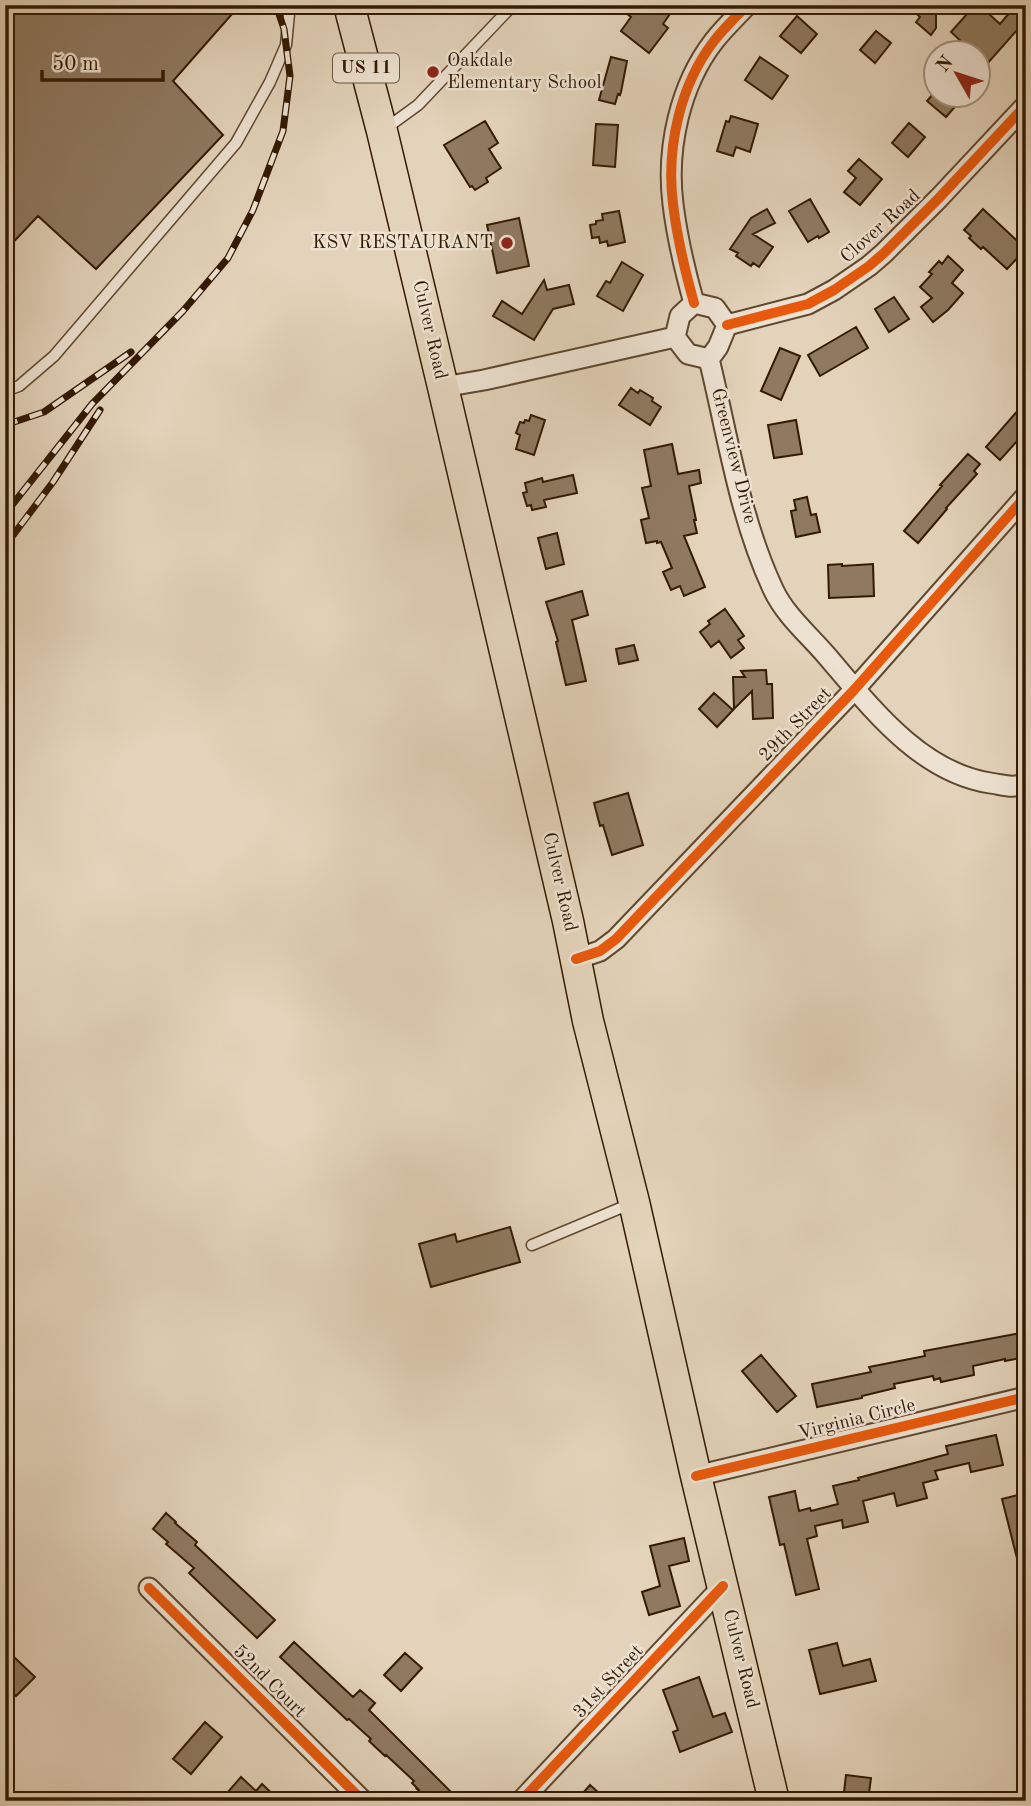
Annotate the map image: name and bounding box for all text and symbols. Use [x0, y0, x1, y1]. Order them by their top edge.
scale bar [42, 38, 163, 82]
north arrow [922, 38, 992, 108]
place label: Oakdale Elementary School [447, 52, 602, 93]
text: N [934, 53, 958, 76]
text: 50 m [52, 54, 99, 75]
road number: US 11 [333, 54, 399, 82]
marker: Oakdale Elementary School [425, 64, 441, 80]
street label: Clover Road [838, 186, 925, 267]
place label: KSV RESTAURANT [312, 234, 493, 253]
marker: KSV RESTAURANT [499, 235, 515, 251]
street label: Culver Road [408, 278, 450, 382]
street label: Greenview Drive [707, 386, 759, 526]
street label: 29th Street [756, 684, 836, 766]
street label: Culver Road [538, 830, 580, 934]
street label: Virginia Circle [796, 1396, 918, 1444]
street label: Culver Road [719, 1608, 761, 1711]
street label: 52nd Court [229, 1642, 309, 1722]
street label: 31st Street [570, 1642, 648, 1722]

